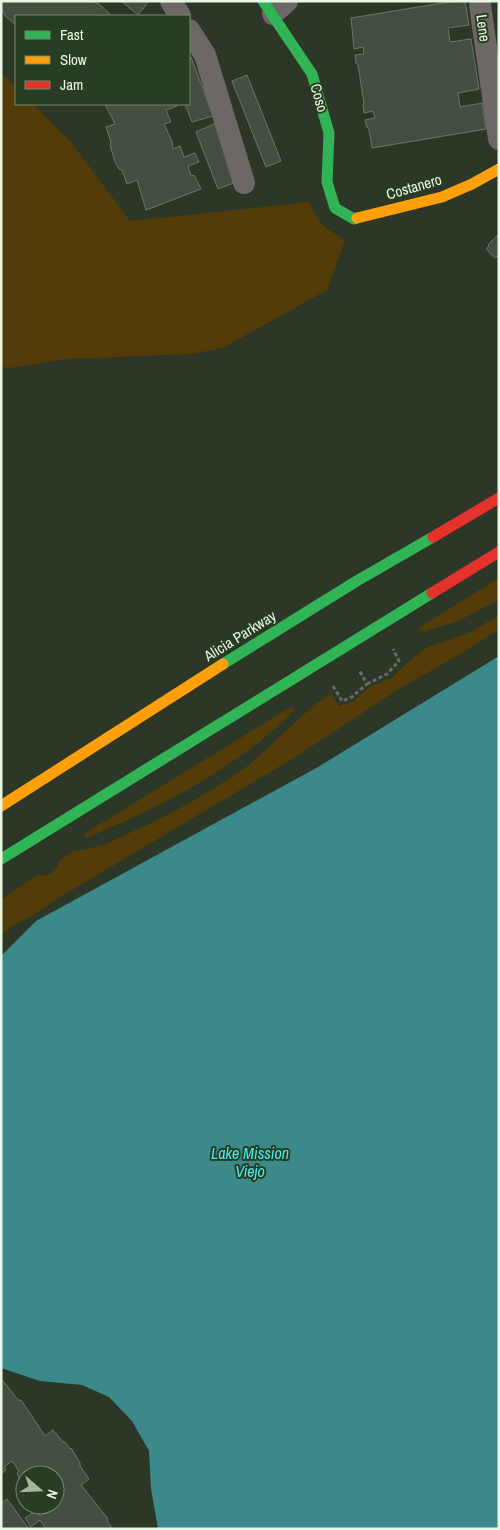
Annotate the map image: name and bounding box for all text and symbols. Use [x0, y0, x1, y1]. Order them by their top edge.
street label: Lene [471, 13, 496, 43]
legend [15, 15, 190, 105]
text: Fast [60, 24, 84, 45]
text: Slow [60, 49, 87, 70]
text: Jam [60, 74, 83, 95]
street label: Coso [305, 81, 334, 115]
street label: Costanero [384, 169, 444, 204]
street label: Alicia Parkway [199, 605, 281, 667]
water label: Lake Mission Viejo [211, 1142, 289, 1182]
north arrow [15, 1465, 65, 1515]
text: N [42, 1487, 62, 1501]

